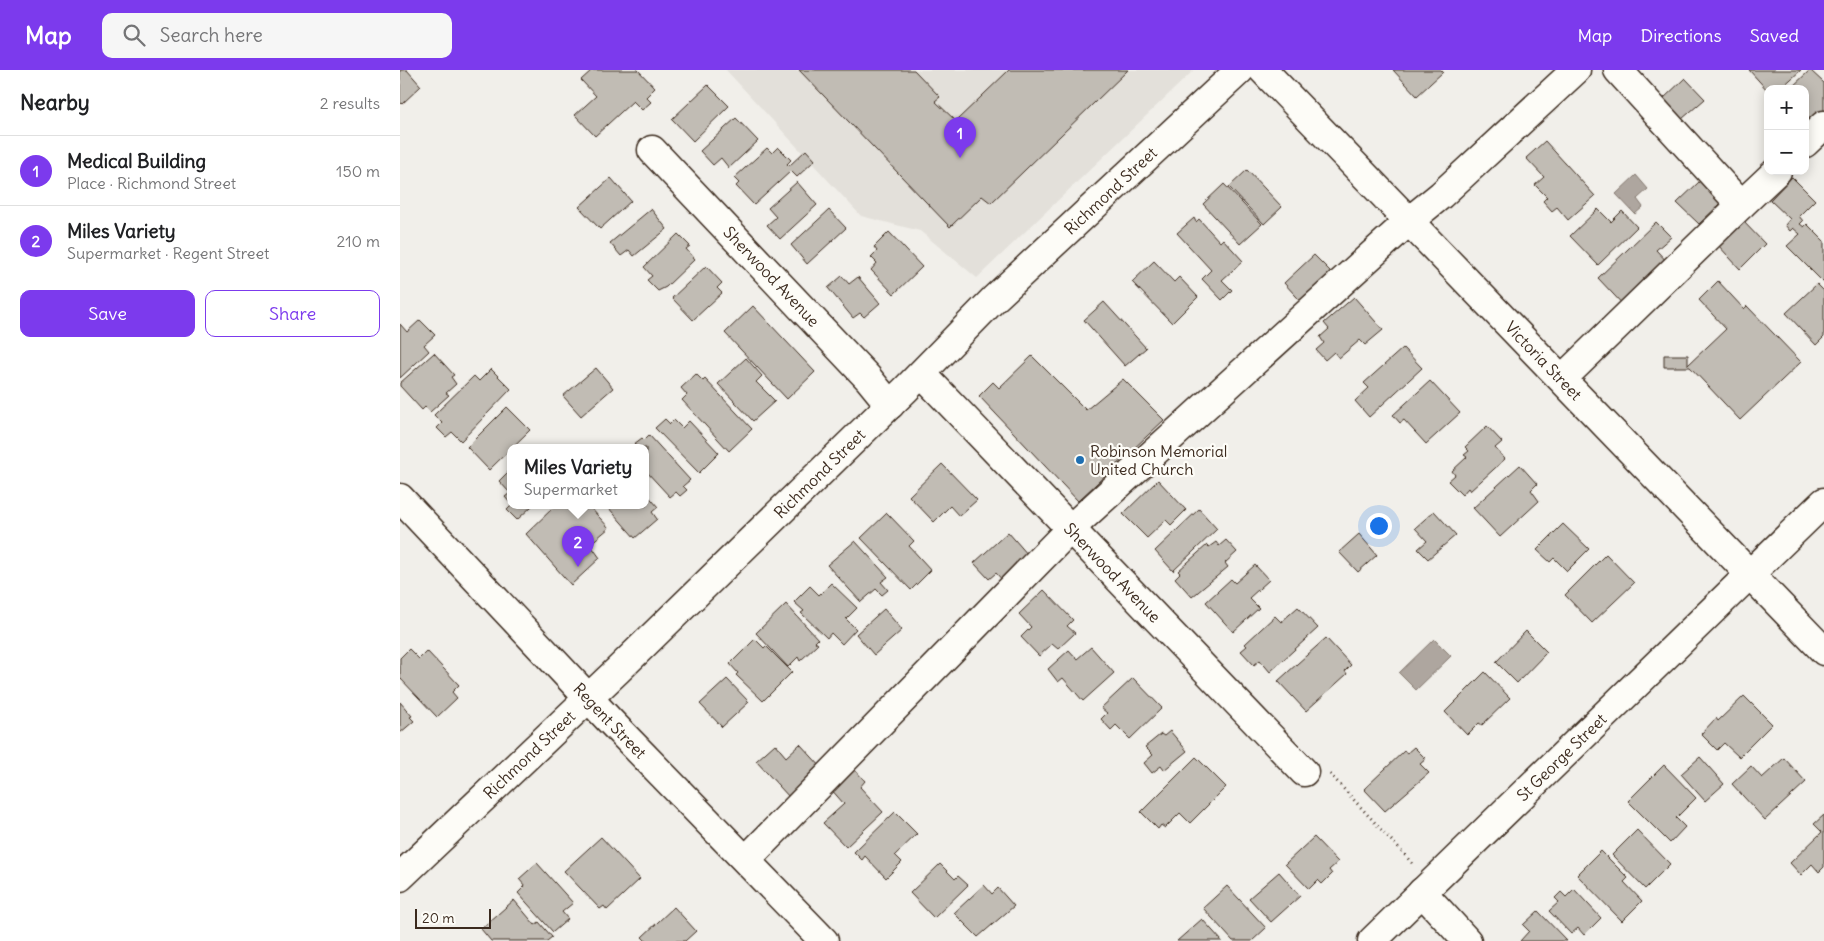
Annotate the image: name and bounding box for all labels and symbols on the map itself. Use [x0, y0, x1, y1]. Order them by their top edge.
pin: 1 [944, 117, 976, 158]
street label: Richmond Street [1060, 142, 1161, 239]
street label: Sherwood Avenue [719, 222, 824, 331]
street label: Victoria Street [1501, 317, 1587, 405]
street label: Richmond Street [770, 424, 870, 522]
place label: Robinson Memorial United Church [1090, 441, 1227, 479]
marker: Robinson Memorial United Church [1074, 454, 1086, 466]
your location [1366, 513, 1392, 539]
street label: Sherwood Avenue [1060, 518, 1165, 626]
pin: 2 [562, 526, 594, 567]
street label: Regent Street [569, 679, 651, 763]
street label: Richmond Street [479, 706, 580, 803]
street label: St George Street [1512, 709, 1611, 805]
scale bar [415, 906, 491, 929]

